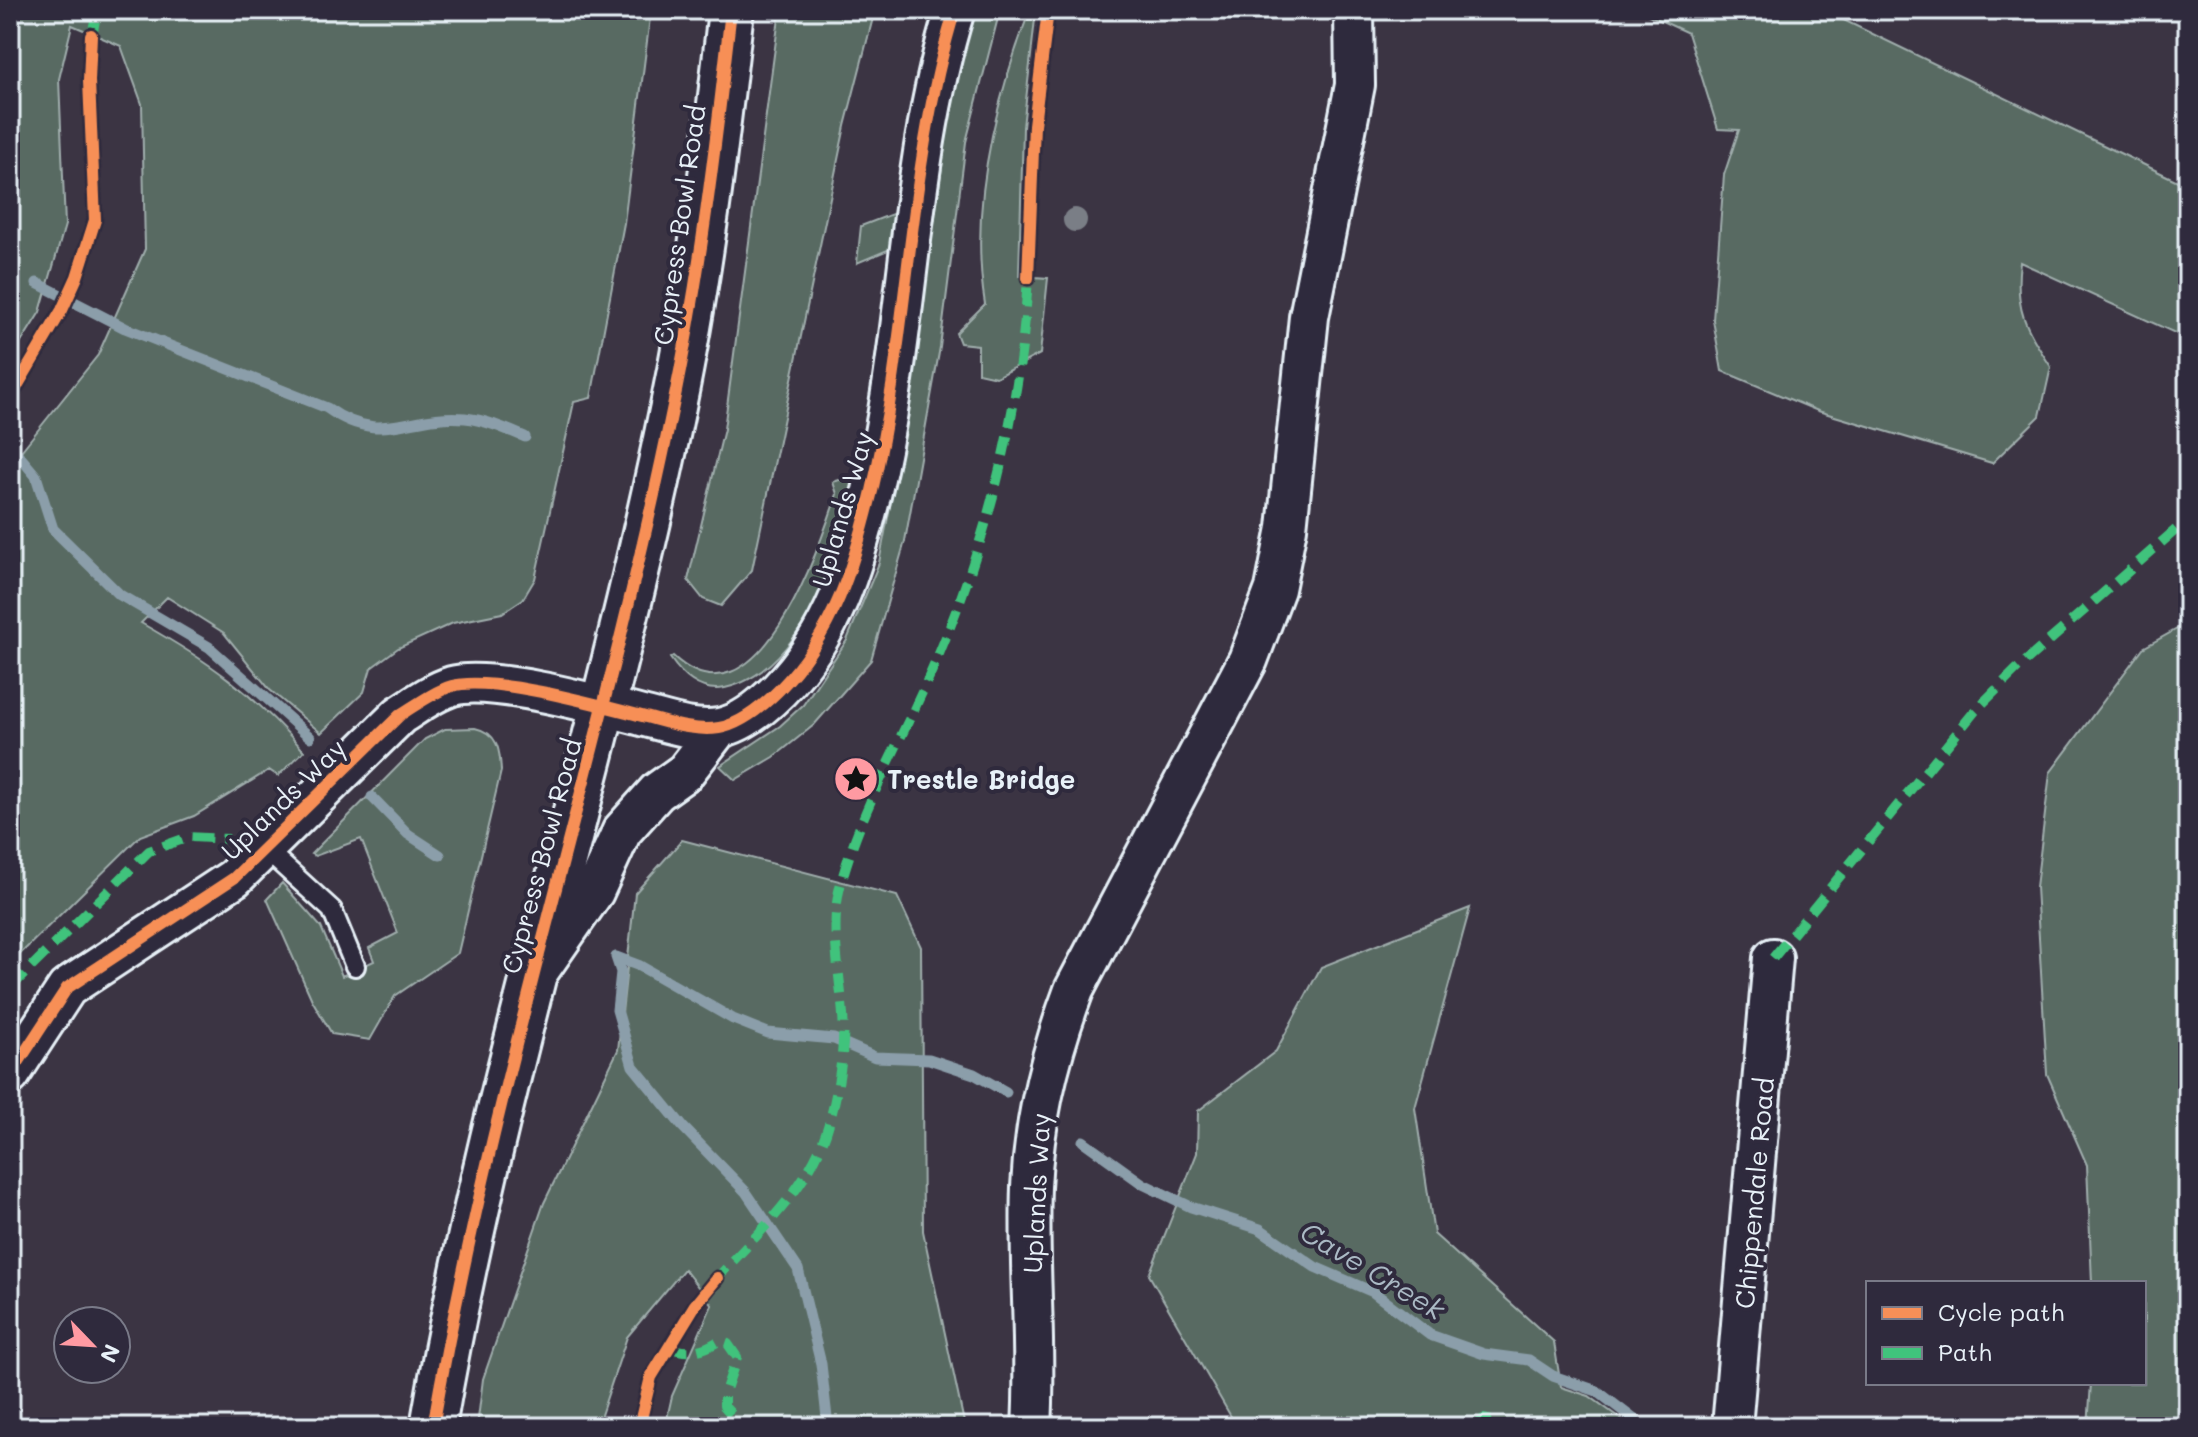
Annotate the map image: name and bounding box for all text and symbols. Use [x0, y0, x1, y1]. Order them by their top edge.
street label: Cypress Bowl Road [645, 103, 713, 347]
street label: Uplands Way [804, 427, 880, 591]
street label: Uplands Way [213, 731, 353, 867]
street label: Cypress Bowl Road [493, 735, 589, 977]
place icon: Trestle Bridge [832, 755, 880, 803]
place label: Trestle Bridge [887, 762, 1075, 796]
street label: Chippendale Road [1727, 1076, 1781, 1310]
street label: Uplands Way [1015, 1112, 1057, 1274]
water label: Cave Creek [1294, 1213, 1453, 1328]
legend [1866, 1281, 2146, 1385]
text: Cycle path [1938, 1296, 2064, 1327]
north arrow [52, 1305, 132, 1385]
text: Path [1938, 1336, 1992, 1367]
text: N [94, 1340, 127, 1367]

